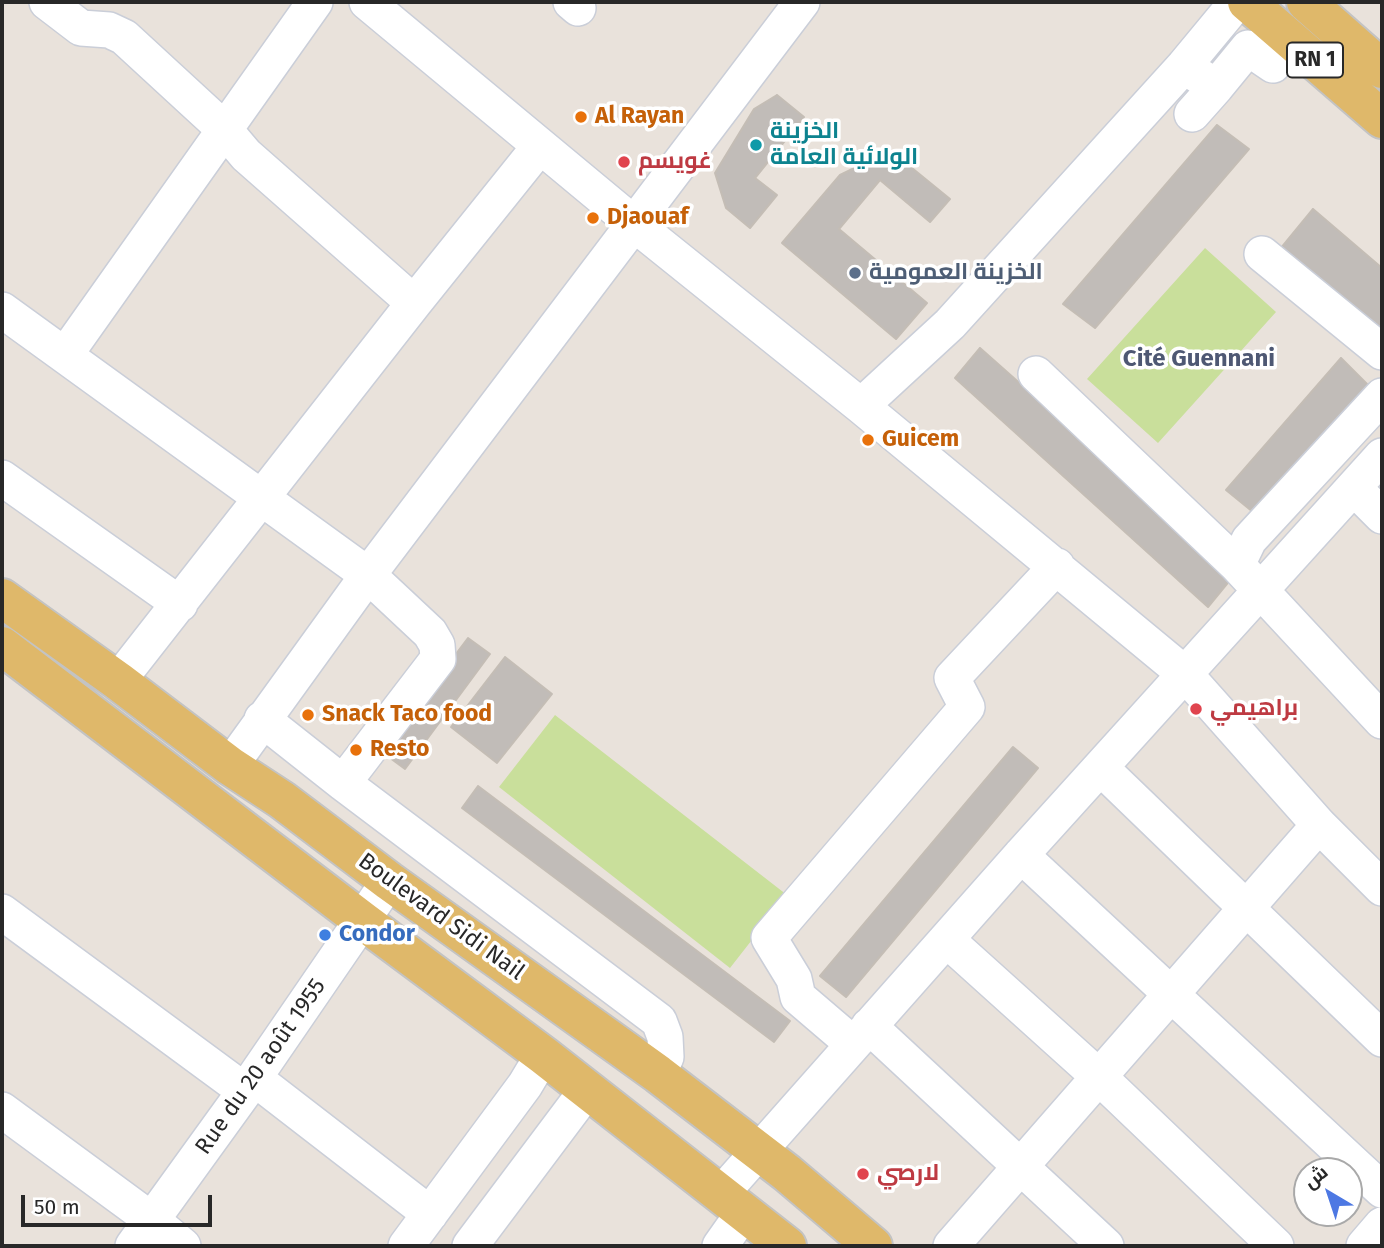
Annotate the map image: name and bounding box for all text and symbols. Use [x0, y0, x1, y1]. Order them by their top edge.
road number: RN 1 [1287, 42, 1343, 78]
place label: Al Rayan [595, 103, 684, 131]
marker: Al Rayan [573, 109, 589, 125]
place label: الخزينة الولائية العامة [770, 118, 918, 172]
marker: الخزينة الولائية العامة [748, 137, 764, 153]
place label: غويسم [638, 148, 712, 176]
marker: غويسم [616, 154, 632, 170]
place label: Djaouaf [607, 204, 688, 232]
marker: Djaouaf [585, 210, 601, 226]
place label: الخزينة العمومية [869, 259, 1043, 287]
marker: الخزينة العمومية [847, 265, 863, 281]
district label: Cité Guennani [1123, 345, 1275, 373]
place label: Guicem [882, 426, 959, 454]
marker: Guicem [860, 432, 876, 448]
place label: براهيمي [1210, 695, 1298, 723]
place label: Snack Taco food [322, 701, 492, 729]
marker: براهيمي [1188, 701, 1204, 717]
marker: Snack Taco food [300, 707, 316, 723]
place label: Resto [370, 736, 430, 764]
marker: Resto [348, 742, 364, 758]
street label: Boulevard Sidi Nail [353, 848, 529, 986]
place label: Condor [339, 921, 415, 949]
marker: Condor [317, 927, 333, 943]
street label: Rue du 20 août 1955 [190, 974, 332, 1160]
north arrow [1293, 1157, 1363, 1227]
place label: لارصي [877, 1160, 939, 1188]
text: ش [1299, 1160, 1332, 1193]
marker: لارصي [855, 1166, 871, 1182]
scale bar [24, 1182, 215, 1226]
text: 50 m [34, 1194, 80, 1220]

